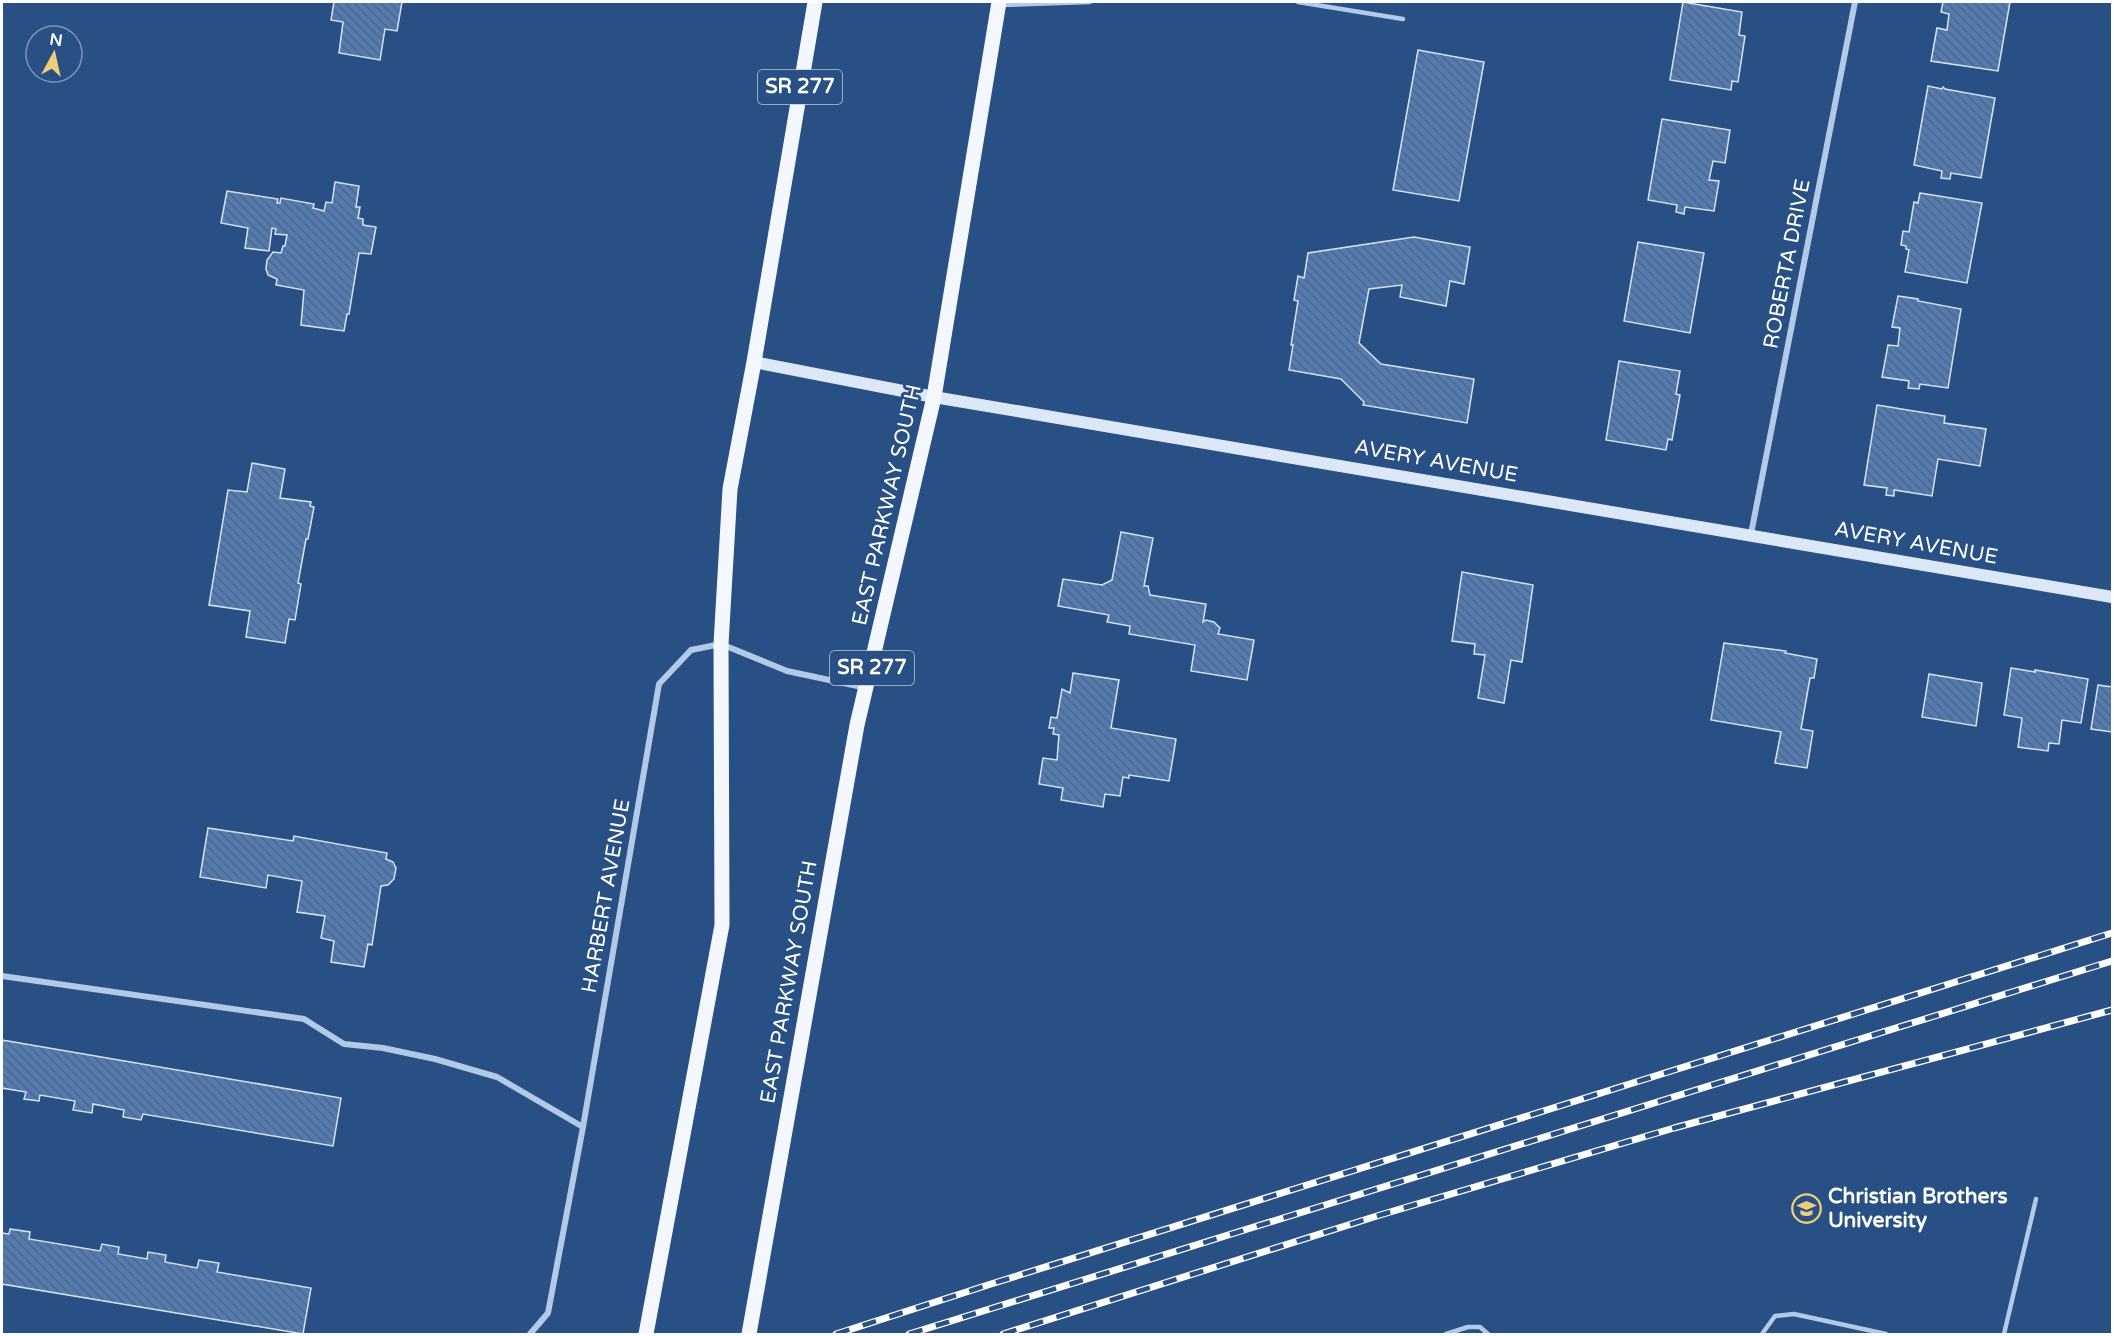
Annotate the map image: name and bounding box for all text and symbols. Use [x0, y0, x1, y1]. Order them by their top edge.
north arrow [24, 24, 84, 84]
text: N [48, 29, 64, 51]
road number: SR 277 [758, 70, 842, 104]
street label: ROBERTA DRIVE [1758, 177, 1816, 351]
street label: EAST PARKWAY SOUTH [847, 382, 927, 628]
street label: AVERY AVENUE [1352, 434, 1520, 488]
street label: AVERY AVENUE [1832, 516, 2000, 570]
road number: SR 277 [830, 651, 914, 685]
street label: HARBERT AVENUE [577, 797, 635, 995]
street label: EAST PARKWAY SOUTH [755, 858, 823, 1106]
place label: Christian Brothers University [1828, 1184, 2008, 1233]
school or university icon: Christian Brothers University [1791, 1192, 1823, 1224]

